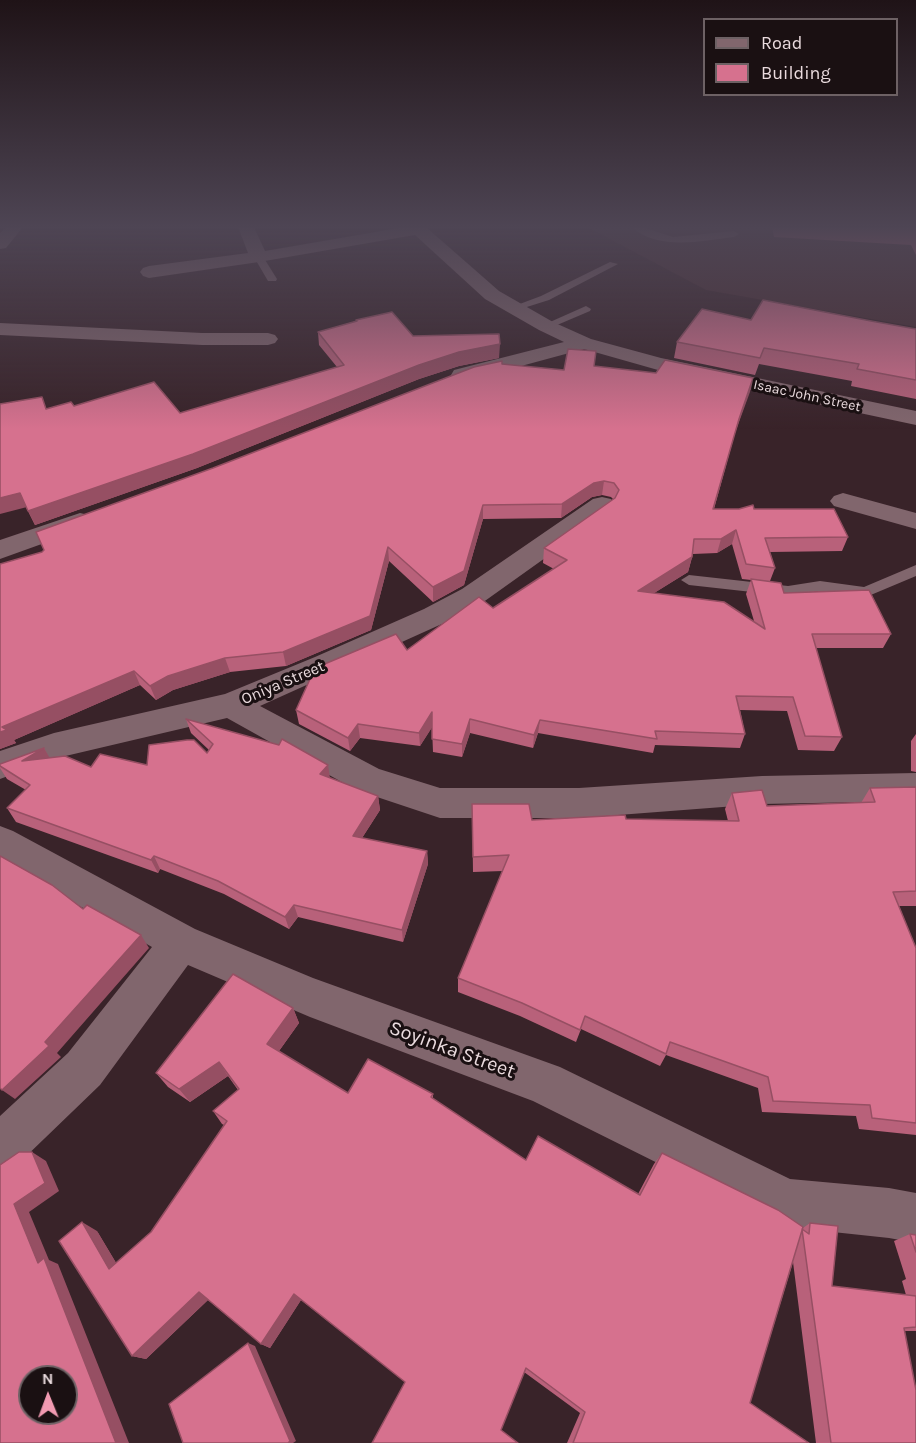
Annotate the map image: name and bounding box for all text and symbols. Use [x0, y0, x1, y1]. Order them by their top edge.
legend [703, 18, 898, 96]
text: Road [761, 32, 802, 54]
text: Building [761, 62, 831, 84]
street label: Isaac John Street [752, 376, 862, 416]
street label: Oniya Street [238, 657, 328, 709]
street label: Soyinka Street [386, 1016, 518, 1084]
north arrow [18, 1365, 78, 1425]
text: N [42, 1369, 54, 1388]

